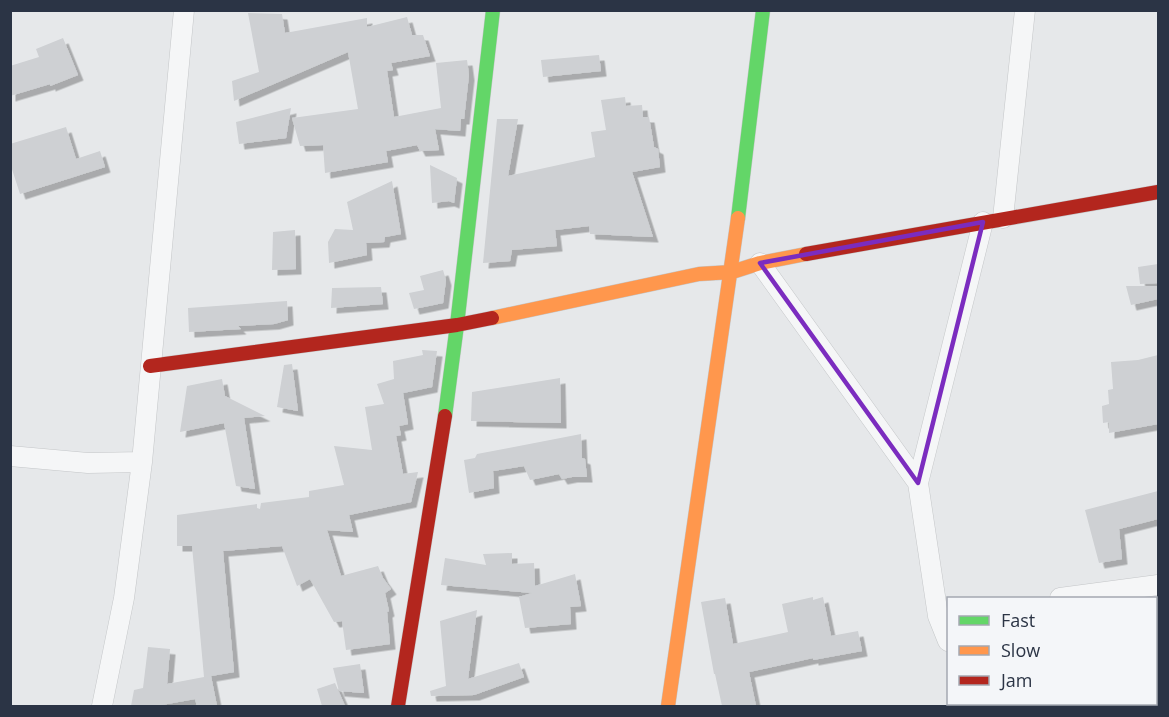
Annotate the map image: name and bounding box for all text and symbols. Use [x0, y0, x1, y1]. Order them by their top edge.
legend [947, 597, 1157, 705]
text: Fast [1001, 608, 1035, 632]
text: Slow [1001, 638, 1040, 662]
text: Jam [999, 668, 1033, 692]

